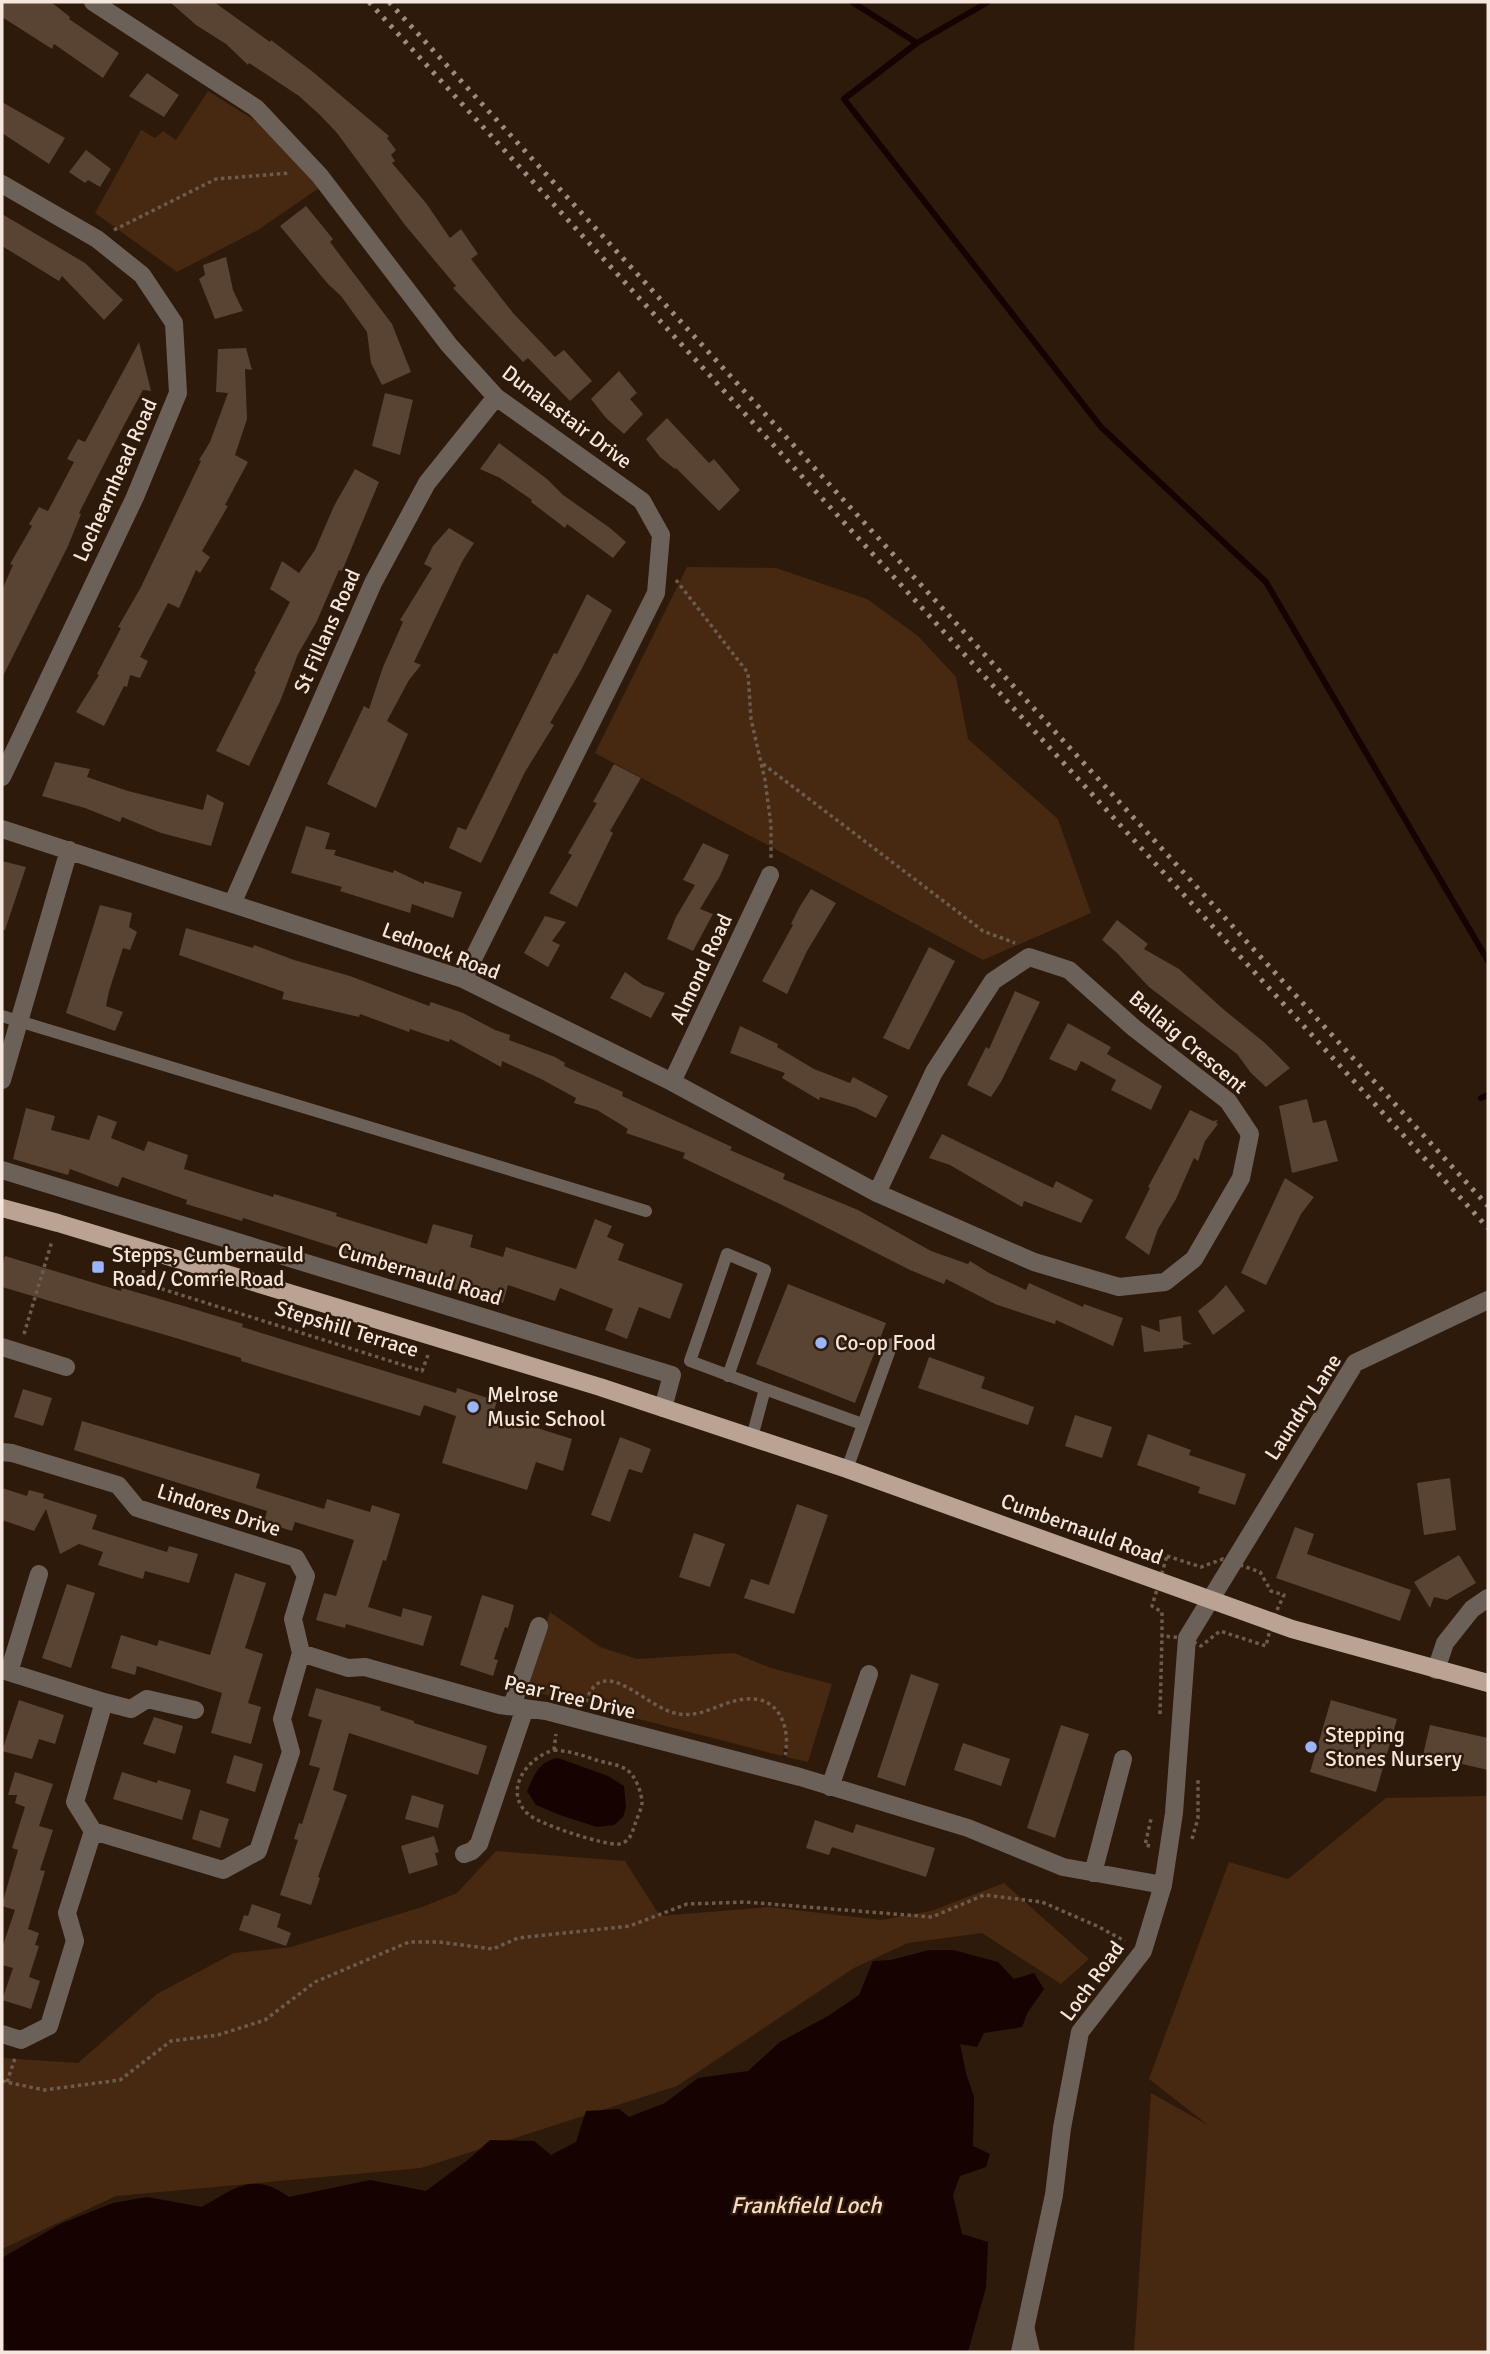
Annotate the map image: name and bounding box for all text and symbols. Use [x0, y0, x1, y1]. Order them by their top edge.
street label: Dunalastair Drive [497, 360, 637, 474]
street label: Lochearnhead Road [67, 394, 163, 566]
street label: St Fillans Road [288, 565, 366, 697]
street label: Almond Road [664, 910, 738, 1028]
street label: Lednock Road [378, 917, 504, 985]
street label: Ballaig Crescent [1124, 985, 1252, 1099]
street label: Cumbernauld Road [335, 1237, 505, 1311]
place label: Stepps, Cumbernauld Road/ Comrie Road [112, 1242, 304, 1292]
marker: Stepps, Cumbernauld Road/ Comrie Road [90, 1259, 106, 1275]
street label: Stepshill Terrace [272, 1295, 422, 1363]
place label: Co-op Food [835, 1330, 936, 1356]
marker: Co-op Food [813, 1335, 829, 1351]
street label: Laundry Lane [1259, 1349, 1347, 1465]
place label: Melrose Music School [487, 1382, 606, 1432]
marker: Melrose Music School [465, 1399, 481, 1415]
street label: Lindores Drive [154, 1478, 284, 1542]
street label: Cumbernauld Road [997, 1488, 1167, 1570]
street label: Pear Tree Drive [502, 1669, 638, 1725]
place label: Stepping Stones Nursery [1325, 1722, 1462, 1772]
marker: Stepping Stones Nursery [1303, 1739, 1319, 1755]
street label: Loch Road [1054, 1936, 1130, 2026]
water label: Frankfield Loch [731, 2191, 883, 2220]

